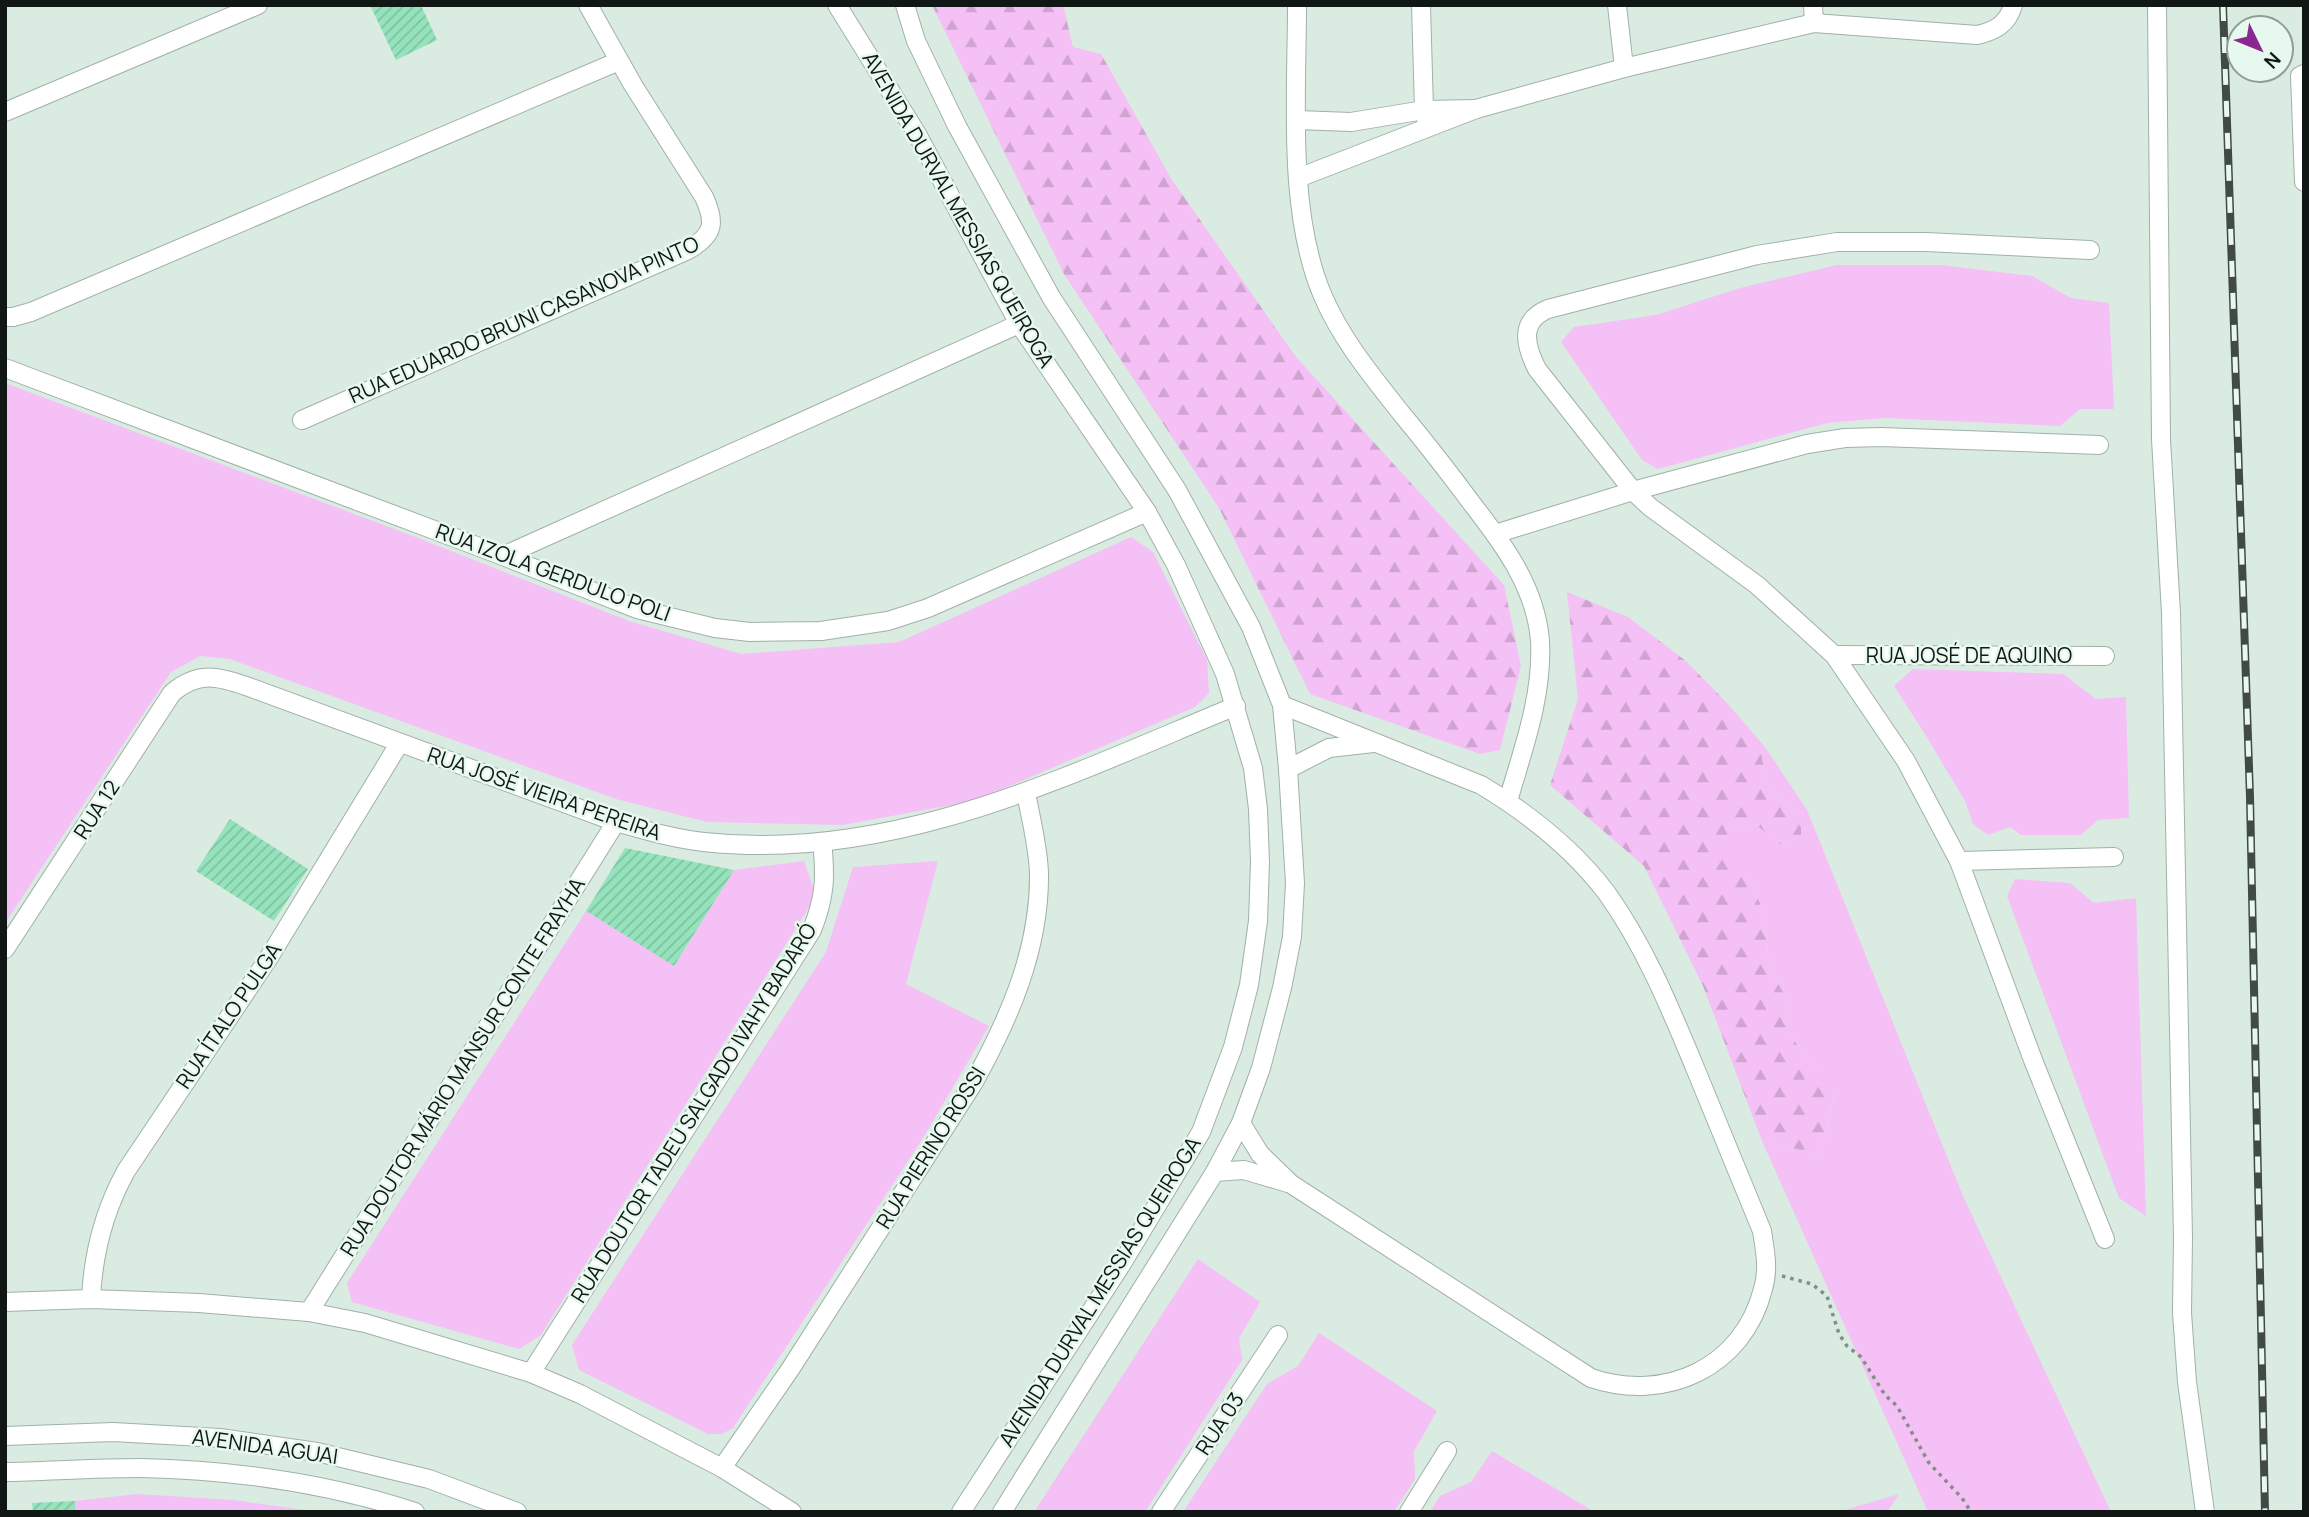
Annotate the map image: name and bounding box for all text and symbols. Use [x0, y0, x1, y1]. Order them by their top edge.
north arrow [2225, 14, 2295, 84]
street label: AVENIDA DURVAL MESSIAS QUEIROGA [857, 46, 1061, 373]
text: N [2258, 47, 2287, 74]
street label: RUA EDUARDO BRUNI CASANOVA PINTO [344, 229, 703, 409]
street label: RUA IZOLA GERDULO POLI [432, 516, 675, 628]
street label: RUA JOSÉ DE AQUINO [1866, 641, 2072, 669]
street label: RUA JOSÉ VIEIRA PEREIRA [424, 740, 665, 846]
street label: RUA 12 [67, 775, 126, 844]
street label: RUA DOUTOR MÁRIO MANSUR CONTE FRAYHA [333, 872, 591, 1261]
street label: RUA DOUTOR TADEU SALGADO IVAHY BADARÓ [564, 917, 822, 1308]
street label: RUA ÍTALO PULGA [169, 937, 287, 1094]
street label: RUA PIERINO ROSSI [869, 1061, 991, 1234]
street label: AVENIDA DURVAL MESSIAS QUEIROGA [992, 1131, 1207, 1452]
street label: RUA 03 [1189, 1387, 1250, 1460]
street label: AVENIDA AGUAI [190, 1422, 340, 1470]

